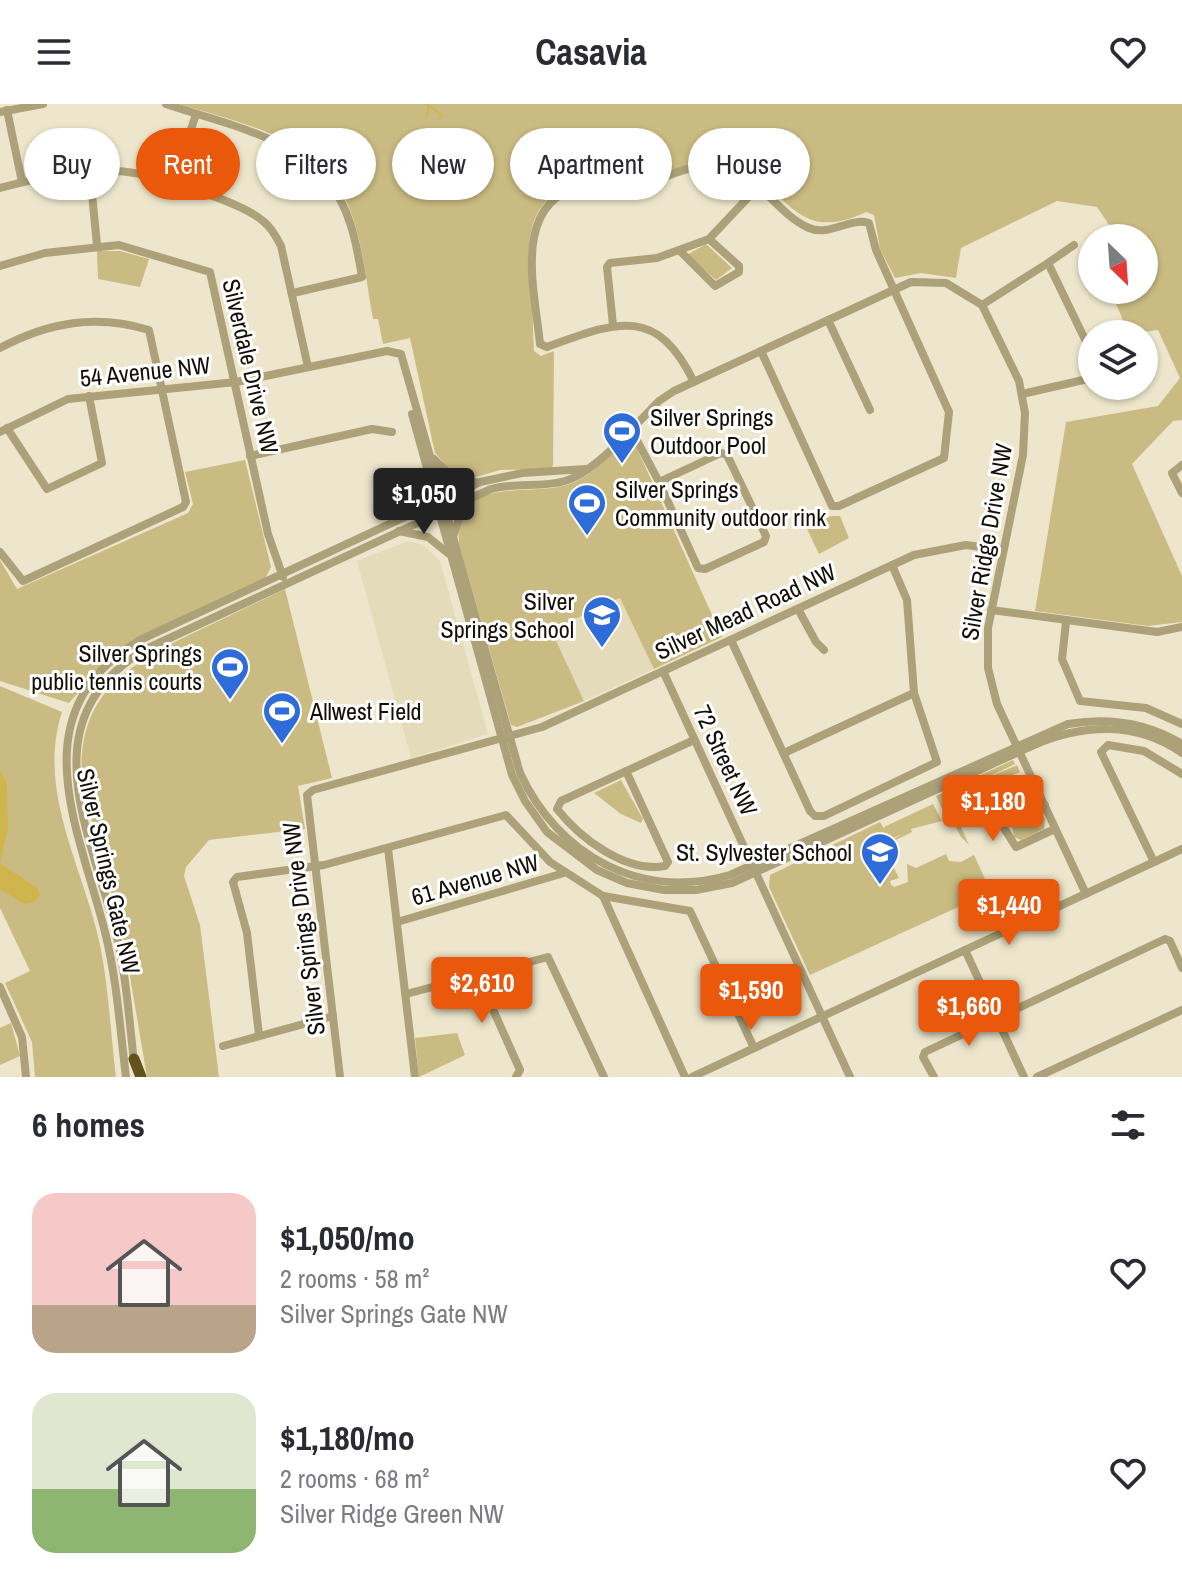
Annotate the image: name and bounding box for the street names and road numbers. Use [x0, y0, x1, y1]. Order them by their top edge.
street label: Silverdale Drive NW [215, 276, 287, 457]
street label: 54 Avenue NW [78, 348, 212, 394]
street label: Silver Ridge Drive NW [953, 441, 1019, 643]
street label: Silver Mead Road NW [650, 555, 841, 667]
street label: 72 Street NW [687, 700, 766, 821]
street label: Silver Springs Gate NW [70, 765, 148, 977]
street label: Silver Springs Drive NW [274, 820, 332, 1037]
street label: 61 Avenue NW [408, 845, 543, 912]

